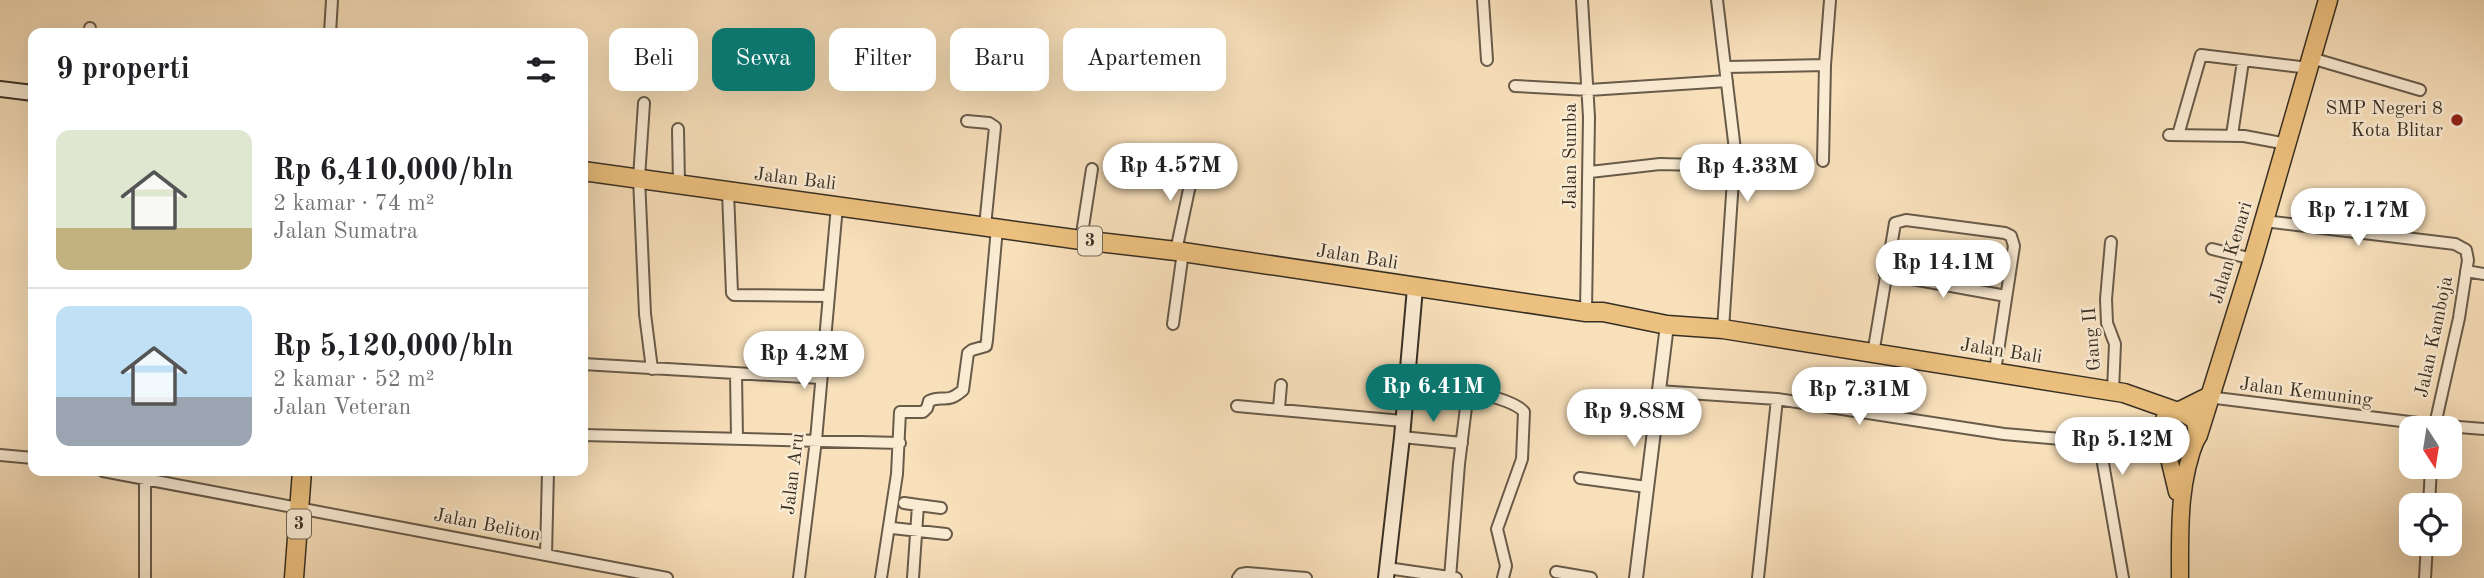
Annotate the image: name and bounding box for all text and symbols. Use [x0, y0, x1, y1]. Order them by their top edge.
chip: Beli [609, 28, 698, 91]
chip: Sewa [712, 28, 815, 91]
chip: Filter [829, 28, 936, 91]
chip: Baru [950, 28, 1049, 91]
chip: Apartemen [1063, 28, 1226, 91]
icon: filters [522, 51, 560, 89]
text: 9 properti [56, 55, 190, 85]
place label: SMP Negeri 8 Kota Blitar [2325, 100, 2443, 141]
street label: Jalan Sumba [1562, 102, 1581, 209]
marker: SMP Negeri 8 Kota Blitar [2449, 112, 2465, 128]
pin: Rp 4.57M [1098, 144, 1242, 203]
pin: Rp 4.33M [1675, 144, 1819, 204]
text: Rp 4.57M [1119, 154, 1221, 177]
text: Rp 4.33M [1696, 155, 1798, 178]
text: Rp 6,410,000/bln [273, 156, 513, 186]
icon: home [112, 158, 196, 242]
street label: Jalan Bali [753, 166, 837, 194]
pin: Rp 7.17M [2286, 188, 2430, 248]
text: 2 kamar · 74 m² [273, 192, 435, 215]
text: Rp 7.17M [2307, 199, 2409, 222]
street label: Jalan Kenari [2208, 200, 2256, 306]
text: Jalan Sumatra [273, 220, 418, 243]
road number: 3 [1078, 227, 1102, 256]
pin: Rp 14.1M [1871, 240, 2015, 300]
street label: Jalan Bali [1315, 242, 1399, 274]
text: Rp 14.1M [1892, 251, 1994, 274]
street label: Jalan Kamboja [2413, 274, 2457, 399]
street label: Gang II [2081, 306, 2105, 372]
text: Rp 5,120,000/bln [273, 332, 513, 362]
pin: Rp 4.2M [739, 332, 869, 391]
icon: home [112, 334, 196, 418]
street label: Jalan Bali [1959, 336, 2043, 368]
text: Rp 4.2M [759, 342, 849, 365]
pin: Rp 6.41M [1361, 364, 1505, 424]
text: 2 kamar · 52 m² [273, 368, 435, 391]
pin: Rp 7.31M [1787, 368, 1931, 427]
text: Rp 6.41M [1382, 375, 1484, 398]
street label: Jalan Kemuning [2238, 375, 2374, 411]
text: Rp 7.31M [1808, 378, 1910, 401]
pin: Rp 9.88M [1562, 390, 1706, 449]
text: Jalan Veteran [273, 396, 411, 419]
text: Rp 9.88M [1583, 400, 1685, 423]
north arrow [2399, 416, 2462, 480]
map controls [2399, 416, 2462, 556]
pin: Rp 5.12M [2050, 418, 2194, 477]
text: Rp 5.12M [2071, 428, 2173, 451]
street label: Jalan Aru [780, 432, 808, 516]
button: locate [2399, 493, 2462, 556]
street label: Jalan Beliton [432, 506, 542, 546]
road number: 3 [287, 510, 311, 538]

